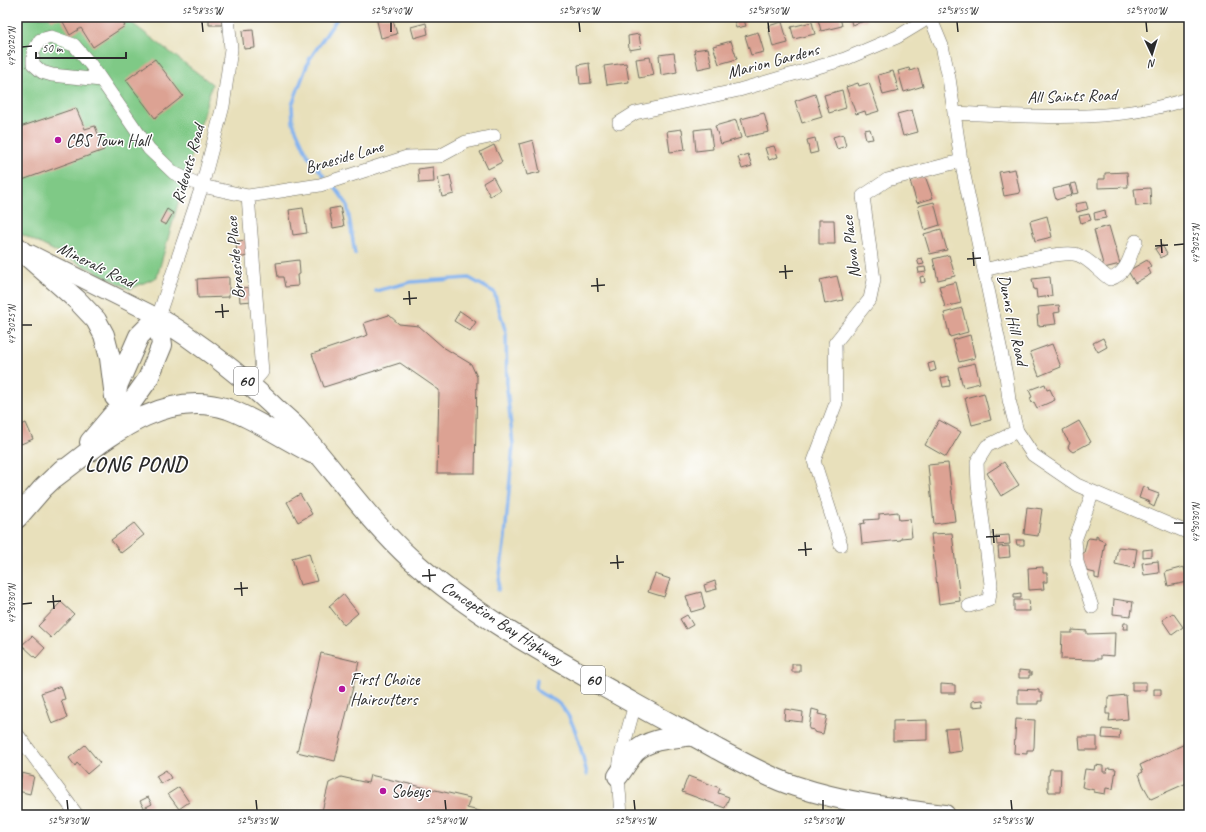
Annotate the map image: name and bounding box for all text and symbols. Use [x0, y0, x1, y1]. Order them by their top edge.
text: 52°58'35"W [182, 4, 224, 17]
text: 52°58'40"W [371, 4, 413, 17]
text: 52°58'45"W [559, 4, 601, 17]
text: 52°58'50"W [748, 4, 790, 17]
text: 52°58'55"W [937, 4, 979, 17]
text: 52°59'00"W [1126, 4, 1168, 17]
text: 47°30'20"N [5, 25, 18, 67]
scale bar [36, 34, 126, 60]
north arrow [1132, 34, 1172, 74]
street label: Marion Gardens [725, 38, 823, 83]
text: 50 m [42, 40, 64, 56]
text: N [1147, 57, 1157, 71]
street label: All Saints Road [1027, 84, 1119, 108]
street label: Rideouts Road [167, 120, 210, 206]
place label: CBS Town Hall [66, 130, 153, 151]
marker: CBS Town Hall [53, 135, 63, 145]
street label: Braeside Lane [302, 135, 387, 178]
street label: Nova Place [837, 213, 865, 279]
street label: Braeside Place [221, 215, 249, 300]
text: 47°30'25"N [1189, 222, 1202, 264]
street label: Minerals Road [54, 237, 141, 294]
street label: Dunns Hill Road [993, 273, 1033, 370]
text: 47°30'25"N [5, 303, 18, 345]
road number: 60 [234, 367, 258, 395]
district label: LONG POND [85, 451, 189, 477]
text: 47°30'30"N [1189, 501, 1202, 543]
street label: Conception Bay Highway [438, 576, 567, 671]
text: 47°30'30"N [5, 582, 18, 624]
road number: 60 [581, 666, 605, 694]
place label: First Choice Haircutters [350, 669, 421, 710]
marker: First Choice Haircutters [337, 684, 347, 694]
place label: Sobeys [391, 781, 432, 802]
marker: Sobeys [378, 786, 388, 796]
text: 52°58'30"W [48, 814, 90, 827]
text: 52°58'35"W [237, 814, 279, 827]
text: 52°58'40"W [426, 814, 468, 827]
text: 52°58'45"W [615, 814, 657, 827]
text: 52°58'50"W [803, 814, 845, 827]
text: 52°58'55"W [992, 814, 1034, 827]

